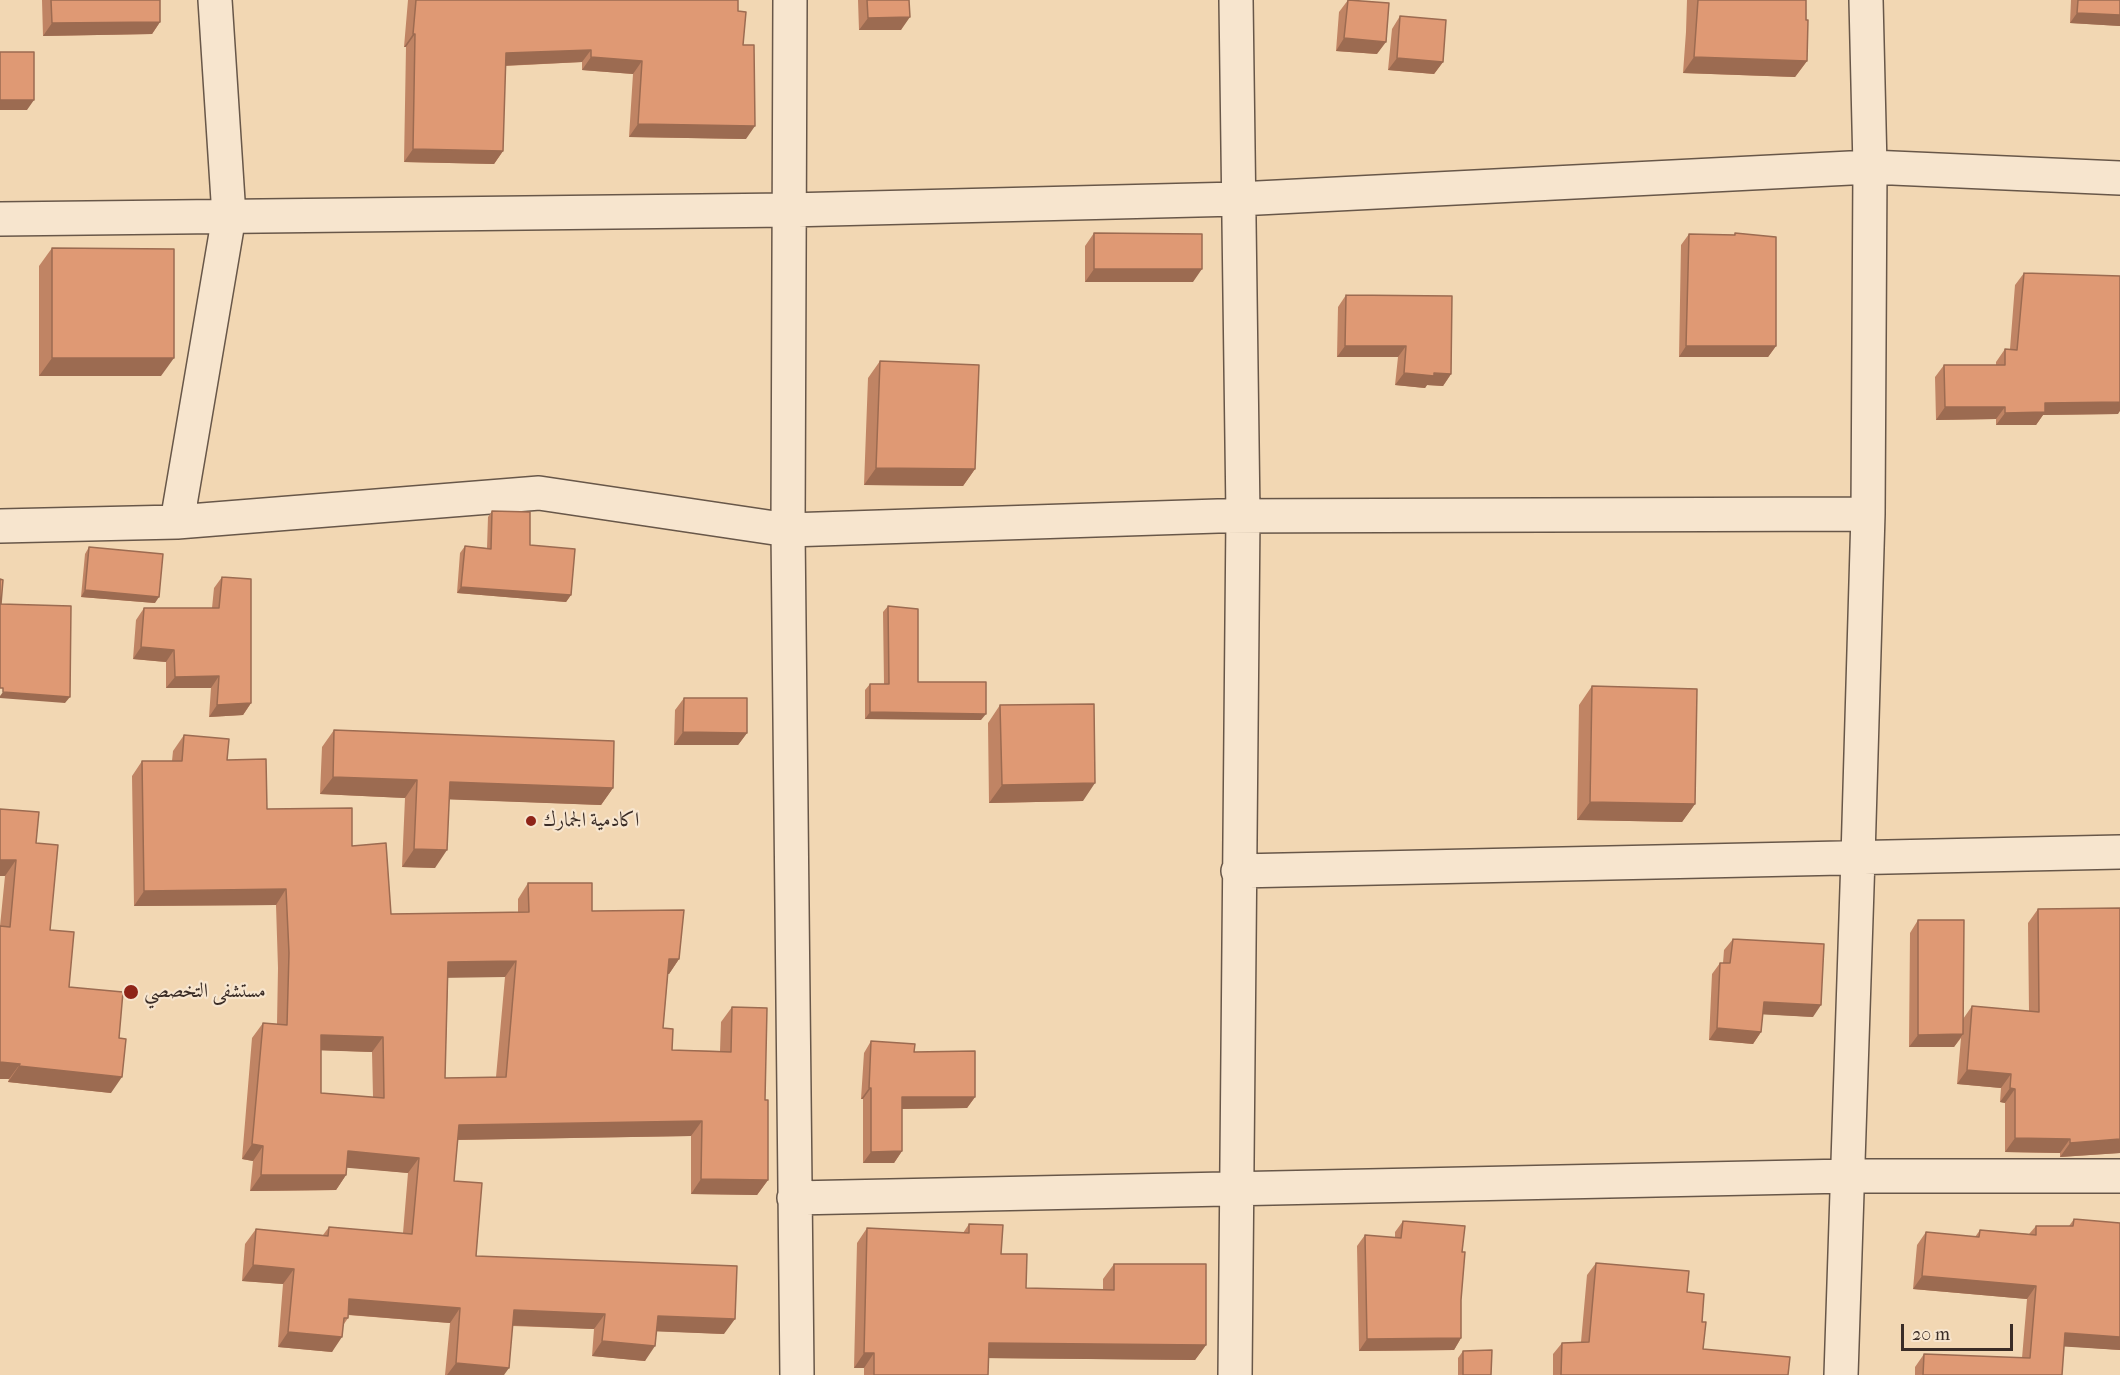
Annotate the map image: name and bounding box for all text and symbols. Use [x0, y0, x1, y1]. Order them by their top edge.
place label: اكادمية الجمارك [543, 809, 639, 833]
marker: اكادمية الجمارك [524, 814, 538, 828]
place label: مستشفى التخصصي [144, 980, 266, 1004]
marker: مستشفى التخصصي [122, 983, 140, 1001]
scale bar [1904, 1312, 2016, 1350]
text: 20 m [1912, 1324, 1950, 1345]

